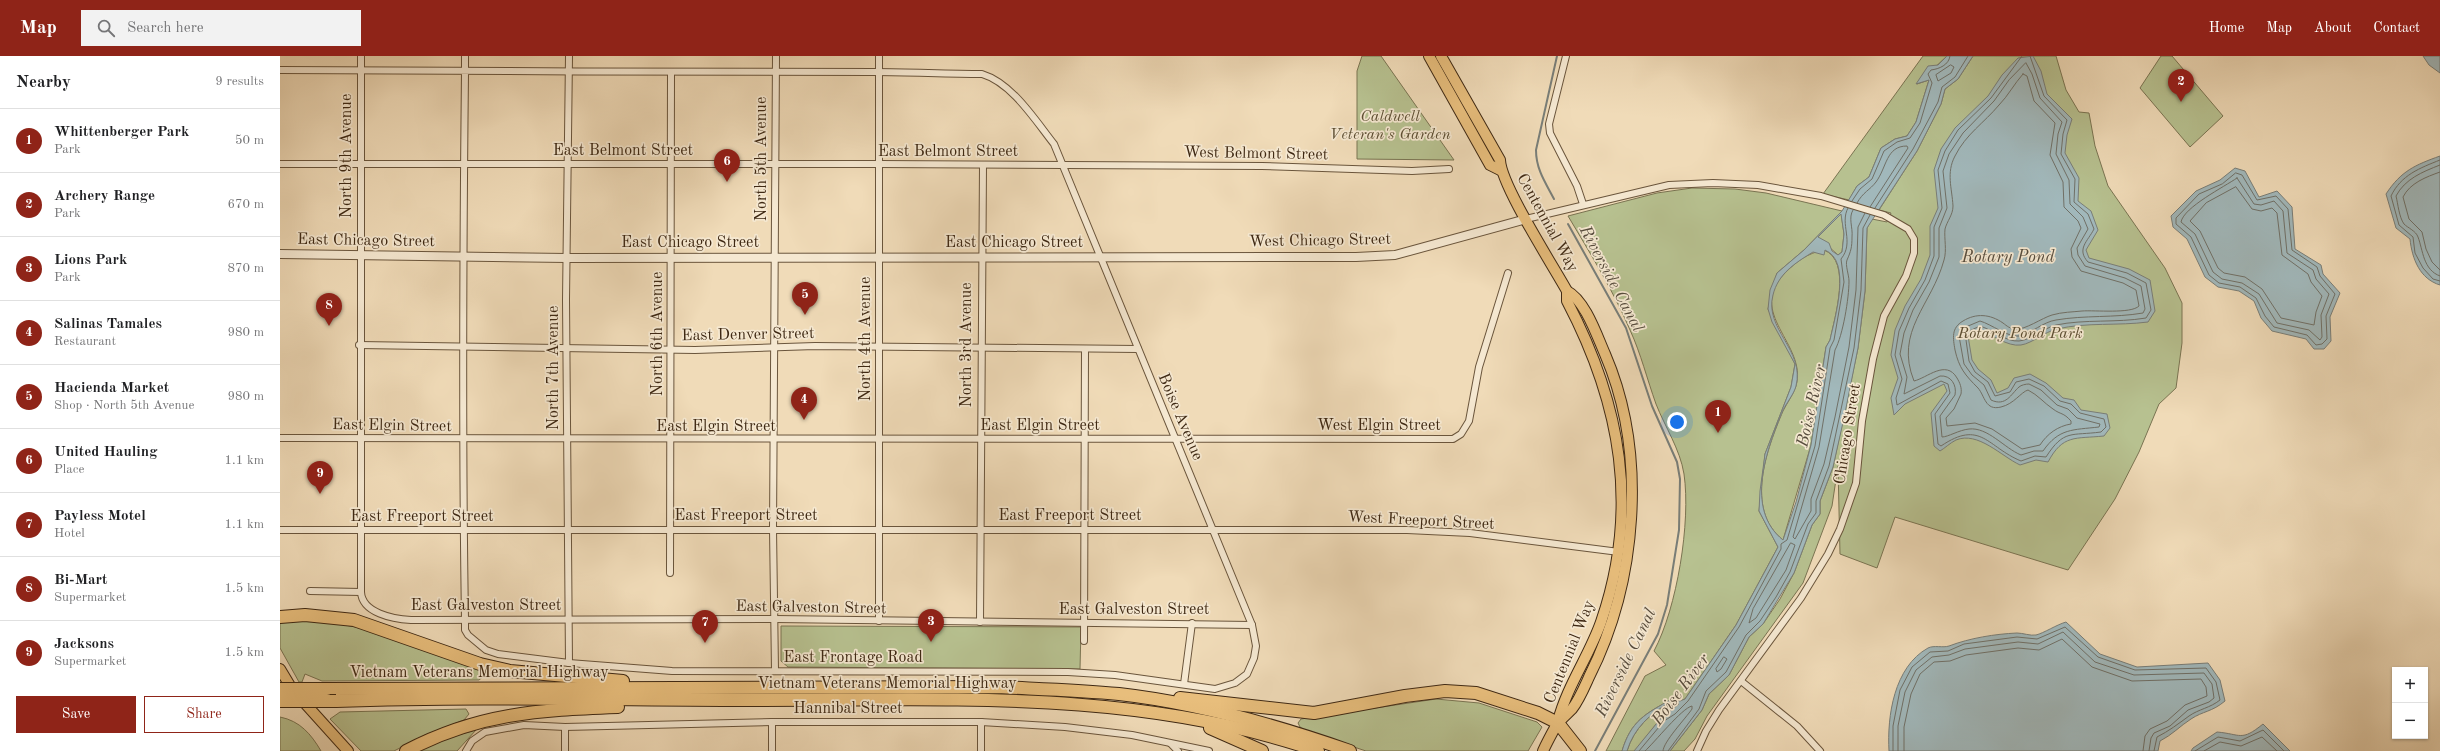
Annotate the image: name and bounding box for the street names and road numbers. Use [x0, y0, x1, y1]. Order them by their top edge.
street label: North 9th Avenue [339, 94, 355, 218]
street label: North 5th Avenue [754, 97, 770, 221]
street label: East Belmont Street [553, 143, 694, 159]
street label: East Belmont Street [878, 144, 1019, 160]
street label: West Belmont Street [1184, 145, 1329, 163]
street label: Centennial Way [1513, 171, 1581, 275]
street label: East Chicago Street [297, 232, 436, 250]
street label: West Chicago Street [1249, 232, 1392, 250]
street label: East Chicago Street [621, 235, 759, 251]
street label: East Chicago Street [945, 235, 1083, 251]
street label: North 6th Avenue [650, 272, 666, 396]
street label: North 4th Avenue [858, 277, 874, 401]
street label: North 3rd Avenue [959, 282, 975, 408]
street label: North 7th Avenue [546, 306, 562, 430]
street label: East Denver Street [681, 326, 815, 344]
street label: Boise Avenue [1154, 371, 1206, 463]
street label: Chicago Street [1832, 382, 1864, 486]
street label: East Elgin Street [332, 417, 452, 435]
street label: East Elgin Street [980, 418, 1100, 434]
street label: West Elgin Street [1317, 418, 1441, 434]
street label: East Elgin Street [656, 419, 776, 435]
street label: East Freeport Street [674, 508, 818, 524]
street label: East Freeport Street [998, 508, 1142, 524]
street label: East Freeport Street [350, 509, 494, 525]
street label: West Freeport Street [1347, 509, 1495, 533]
street label: East Galveston Street [411, 598, 562, 614]
street label: Centennial Way [1542, 598, 1598, 706]
street label: East Galveston Street [735, 599, 887, 617]
street label: East Galveston Street [1059, 602, 1210, 618]
street label: East Frontage Road [783, 650, 923, 666]
street label: Vietnam Veterans Memorial Highway [349, 665, 609, 681]
street label: Vietnam Veterans Memorial Highway [757, 676, 1017, 692]
street label: Hannibal Street [793, 701, 903, 717]

